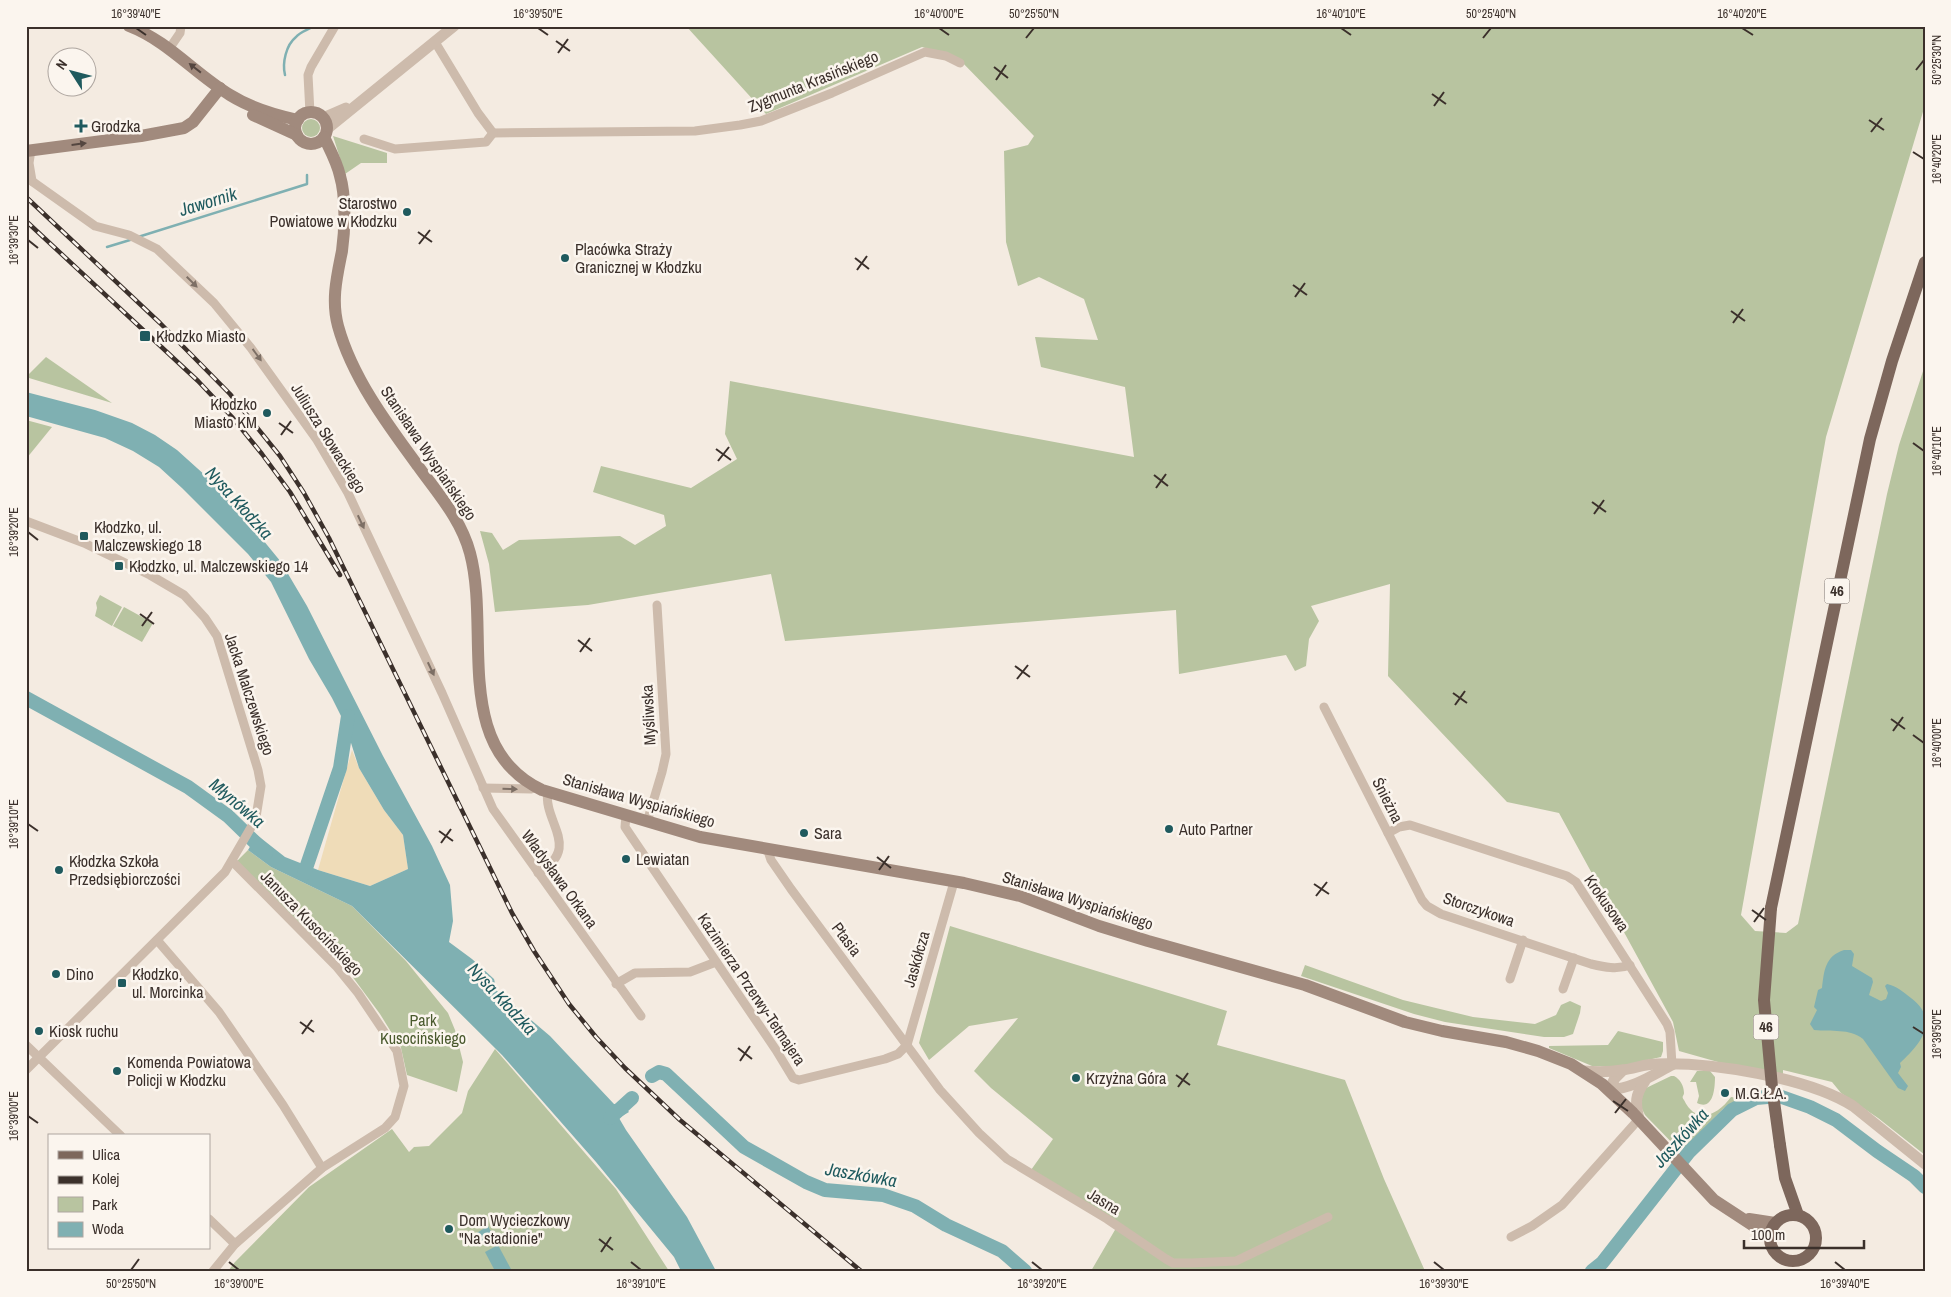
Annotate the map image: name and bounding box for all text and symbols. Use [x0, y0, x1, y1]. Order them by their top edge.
text: 16°39'40"E [111, 6, 161, 22]
text: 16°39'50"E [513, 6, 563, 22]
text: 16°40'00"E [914, 6, 964, 22]
text: 50°25'50"N [1009, 6, 1059, 22]
text: 16°40'10"E [1316, 6, 1366, 22]
text: 50°25'40"N [1466, 6, 1516, 22]
text: 16°40'20"E [1717, 6, 1767, 22]
text: 50°25'30"N [1929, 35, 1945, 85]
street label: Zygmunta Krasińskiego [745, 45, 881, 117]
north arrow [48, 48, 98, 98]
text: N [52, 56, 71, 73]
one-way arrow [189, 63, 202, 74]
place label: Grodzka [91, 115, 141, 137]
marker: Grodzka [75, 120, 87, 132]
text: 16°40'20"E [1929, 134, 1945, 184]
one-way arrow [71, 140, 87, 148]
water label: Jawornik [175, 181, 240, 222]
place label: Starostwo Powiatowe w Kłodzku [269, 192, 397, 232]
marker: Starostwo Powiatowe w Kłodzku [401, 206, 413, 218]
text: 16°39'30"E [6, 215, 22, 265]
place label: Placówka Straży Granicznej w Kłodzku [575, 238, 702, 278]
marker: Placówka Straży Granicznej w Kłodzku [559, 252, 571, 264]
one-way arrow [186, 276, 198, 288]
place label: Kłodzko Miasto [156, 325, 246, 347]
marker: Kłodzko Miasto [138, 329, 152, 343]
one-way arrow [251, 348, 262, 361]
street label: Juliusza Słowackiego [286, 379, 372, 497]
street label: Stanisława Wyspiańskiego [376, 382, 482, 524]
place label: Kłodzko Miasto KM [194, 393, 257, 433]
marker: Kłodzko Miasto KM [261, 407, 273, 419]
text: 16°40'10"E [1929, 426, 1945, 476]
water label: Nysa Kłodzka [200, 461, 279, 545]
text: 16°39'20"E [6, 507, 22, 557]
one-way arrow [358, 515, 366, 529]
place label: Kłodzko, ul. Malczewskiego 18 [94, 516, 202, 556]
marker: Kłodzko, ul. Malczewskiego 18 [78, 530, 90, 542]
place label: Kłodzko, ul. Malczewskiego 14 [129, 555, 308, 577]
marker: Kłodzko, ul. Malczewskiego 14 [113, 560, 125, 572]
road number: 46 [1824, 578, 1850, 604]
street label: Jacka Malczewskiego [220, 630, 280, 758]
one-way arrow [427, 661, 435, 676]
street label: Myśliwska [635, 684, 661, 746]
text: 16°40'00"E [1929, 718, 1945, 768]
street label: Stanisława Wyspiańskiego [560, 768, 718, 832]
water label: Młynówka [204, 772, 270, 833]
street label: Śnieżna [1367, 774, 1409, 827]
one-way arrow [502, 785, 518, 793]
text: 16°39'10"E [6, 799, 22, 849]
place label: Auto Partner [1178, 818, 1253, 840]
place label: Sara [814, 822, 842, 844]
marker: Auto Partner [1163, 823, 1175, 835]
street label: Władysława Orkana [517, 825, 604, 933]
marker: Sara [798, 827, 810, 839]
place label: Lewiatan [636, 848, 689, 870]
place label: Kłodzka Szkoła Przedsiębiorczości [69, 850, 181, 890]
marker: Lewiatan [620, 853, 632, 865]
marker: Kłodzka Szkoła Przedsiębiorczości [53, 864, 65, 876]
street label: Stanisława Wyspiańskiego [1000, 865, 1156, 935]
street label: Janusza Kusocińskiego [256, 866, 368, 980]
street label: Krokusowa [1579, 870, 1635, 936]
street label: Storczykowa [1440, 886, 1518, 932]
street label: Kazimierza Przerwy-Tetmajera [693, 909, 812, 1070]
street label: Ptasia [827, 918, 867, 961]
street label: Jaskółcza [897, 928, 935, 990]
water label: Nysa Kłodzka [462, 957, 542, 1040]
place label: Dino [66, 963, 94, 985]
place label: Kłodzko, ul. Morcinka [132, 963, 204, 1003]
marker: Dino [50, 968, 62, 980]
marker: Kłodzko, ul. Morcinka [116, 977, 128, 989]
park label: Park Kusocińskiego [380, 1009, 466, 1049]
text: 16°39'50"E [1929, 1009, 1945, 1059]
road number: 46 [1754, 1014, 1778, 1040]
place label: Kiosk ruchu [49, 1020, 118, 1042]
marker: Kiosk ruchu [33, 1025, 45, 1037]
place label: Komenda Powiatowa Policji w Kłodzku [127, 1051, 252, 1091]
marker: Komenda Powiatowa Policji w Kłodzku [111, 1065, 123, 1077]
place label: Krzyżna Góra [1086, 1067, 1167, 1089]
marker: Krzyżna Góra [1070, 1072, 1082, 1084]
place label: M.G.Ł.A. [1735, 1082, 1787, 1104]
marker: M.G.Ł.A. [1719, 1087, 1731, 1099]
text: 16°39'00"E [6, 1091, 22, 1141]
water label: Jaszkówka [1647, 1102, 1714, 1174]
legend [48, 1134, 210, 1250]
text: Ulica [92, 1144, 120, 1165]
water label: Jaszkówka [822, 1156, 899, 1193]
text: Kolej [92, 1168, 119, 1189]
street label: Jasna [1083, 1183, 1125, 1220]
text: Park [92, 1194, 118, 1215]
place label: Dom Wycieczkowy "Na stadionie" [459, 1209, 570, 1249]
scale bar [1744, 1217, 1864, 1249]
text: Woda [92, 1218, 124, 1239]
marker: Dom Wycieczkowy "Na stadionie" [443, 1223, 455, 1235]
text: 100 m [1751, 1224, 1785, 1245]
text: 50°25'50"N [106, 1276, 156, 1292]
text: 16°39'00"E [214, 1276, 264, 1292]
text: 16°39'10"E [616, 1276, 666, 1292]
text: 16°39'20"E [1017, 1276, 1067, 1292]
text: 16°39'30"E [1419, 1276, 1469, 1292]
text: 16°39'40"E [1820, 1276, 1870, 1292]

